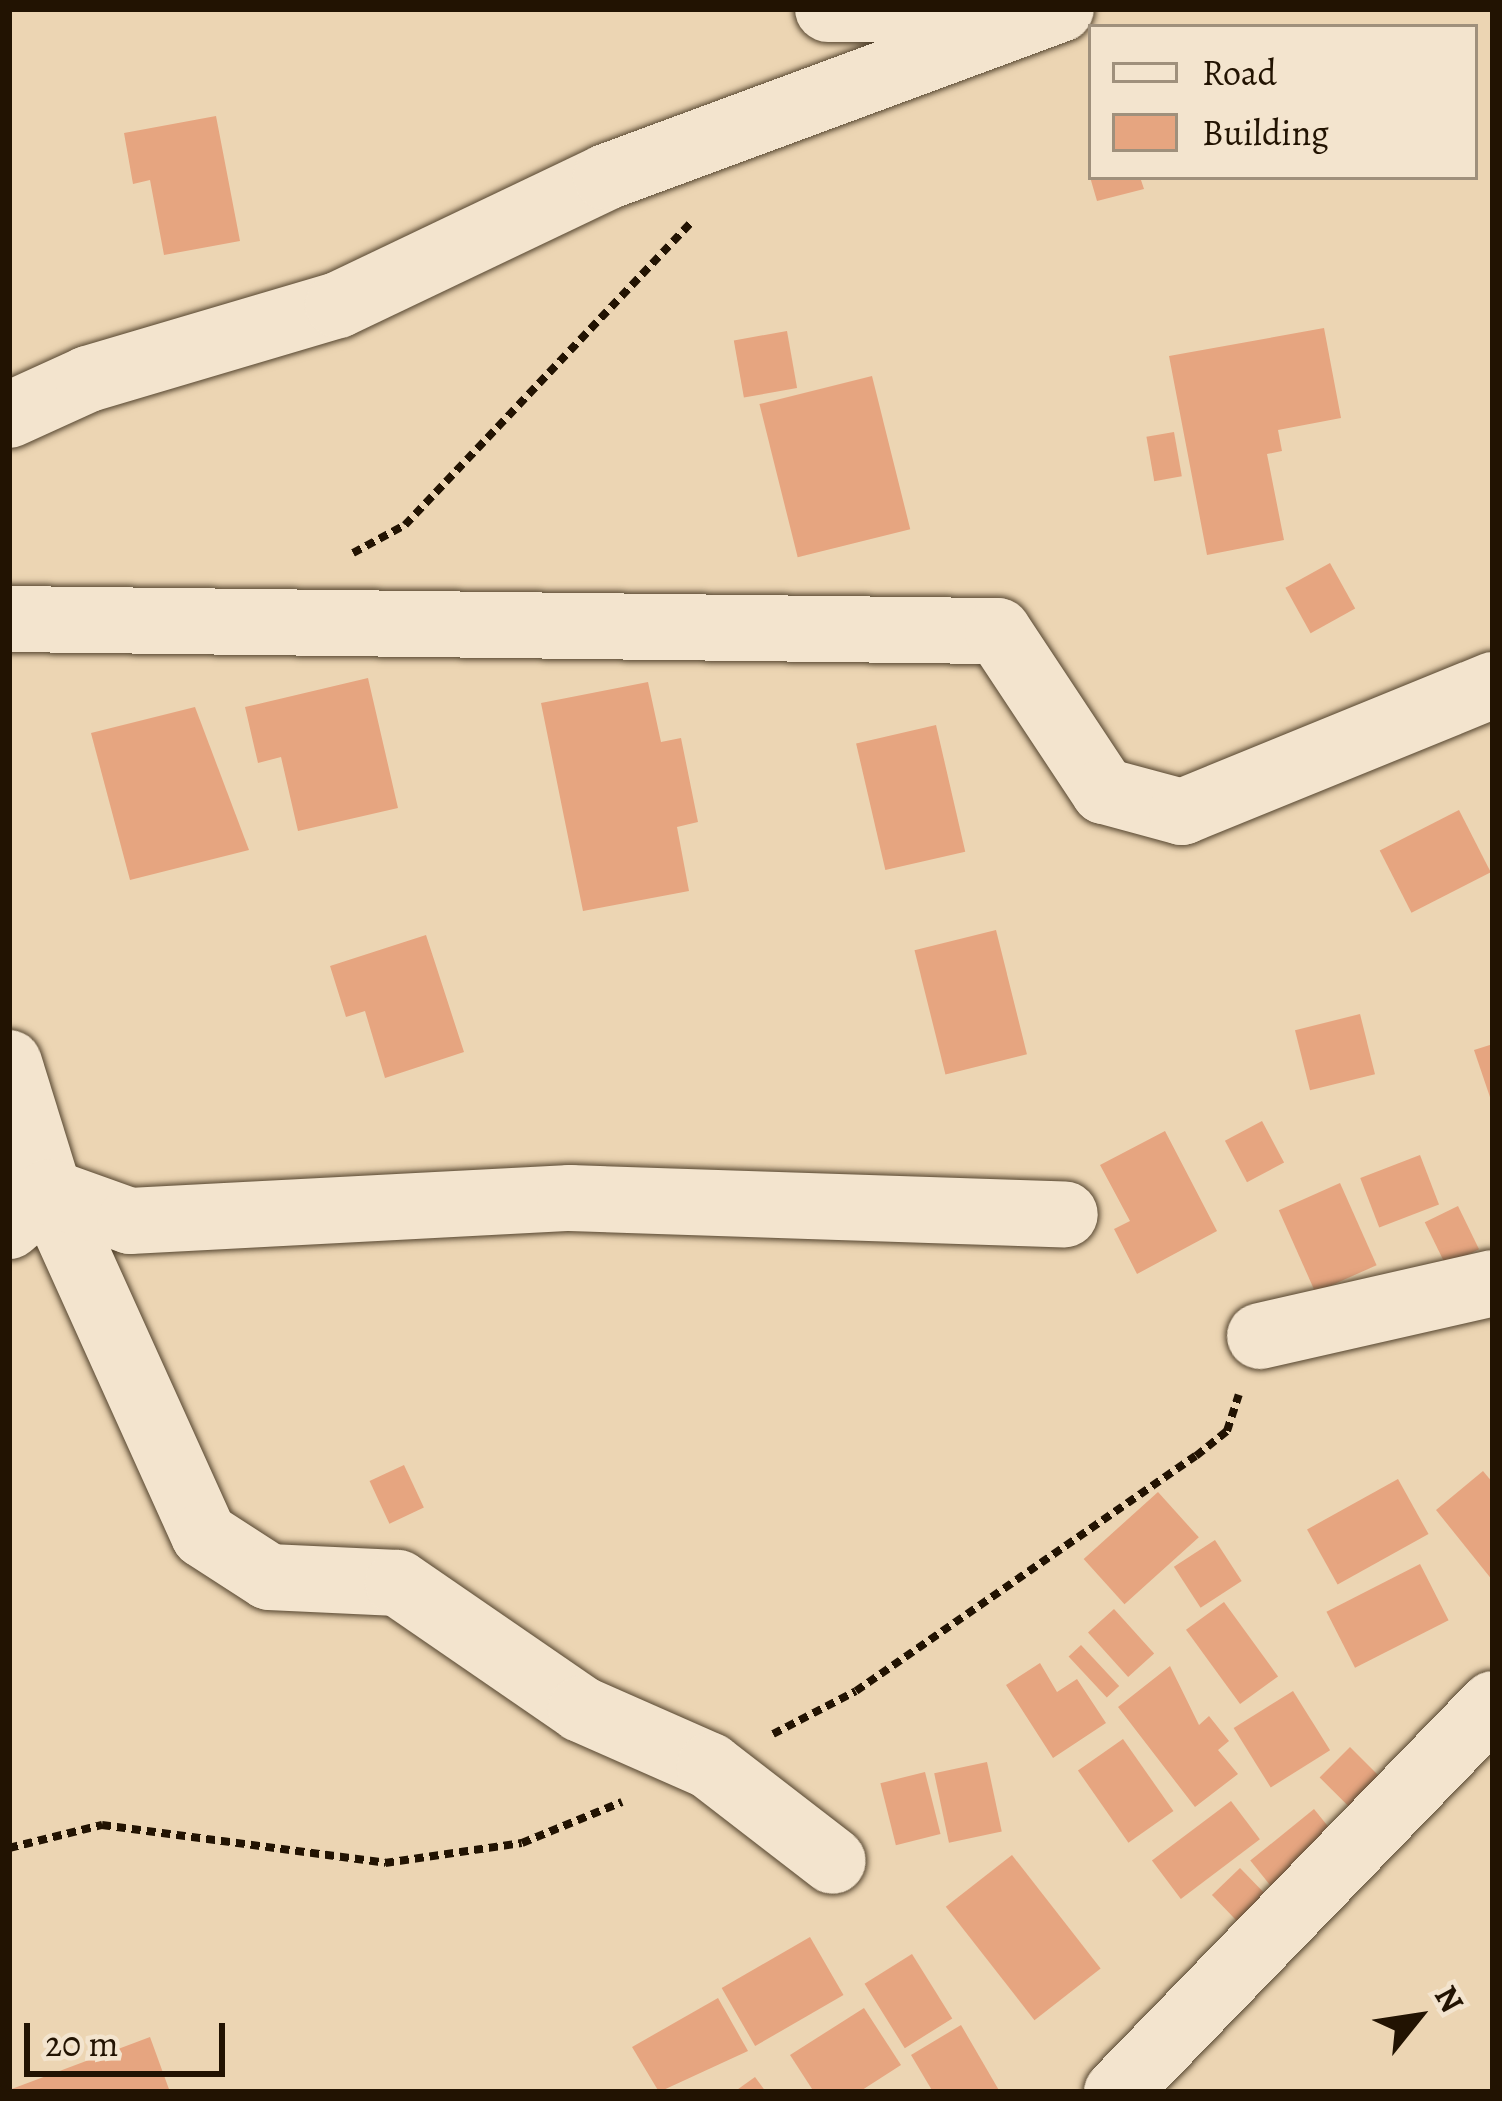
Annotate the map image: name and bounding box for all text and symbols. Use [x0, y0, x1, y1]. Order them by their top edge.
legend [1088, 24, 1478, 180]
text: Road [1202, 48, 1277, 97]
text: Building [1202, 108, 1329, 157]
north arrow [1358, 1957, 1478, 2077]
text: N [1424, 1977, 1475, 2020]
scale bar [30, 1999, 231, 2073]
text: 20 m [45, 2019, 118, 2068]

